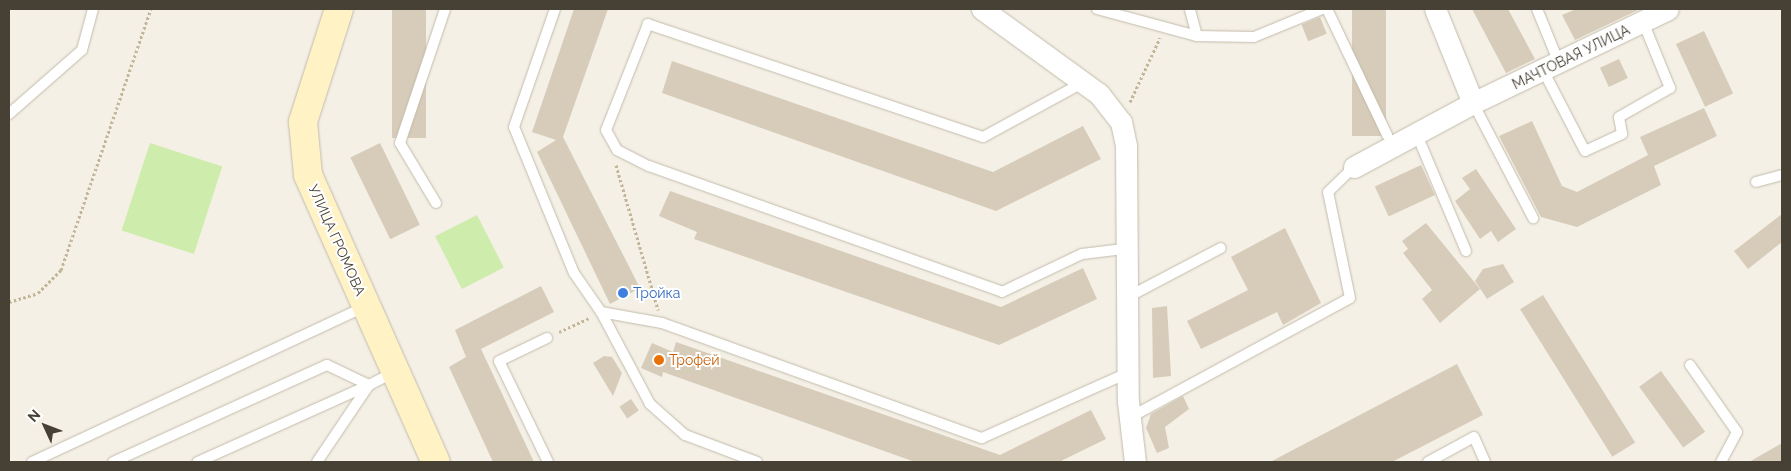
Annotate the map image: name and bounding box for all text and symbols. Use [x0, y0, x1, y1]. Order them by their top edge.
street label: МАЧТОВАЯ УЛИЦА [1509, 21, 1633, 93]
street label: УЛИЦА ГРОМОВА [305, 182, 369, 298]
place label: Тройка [633, 285, 680, 301]
marker: Тройка [617, 287, 629, 299]
place label: Трофей [669, 352, 720, 368]
marker: Трофей [653, 354, 665, 366]
north arrow [20, 401, 70, 451]
text: N [25, 406, 44, 425]

